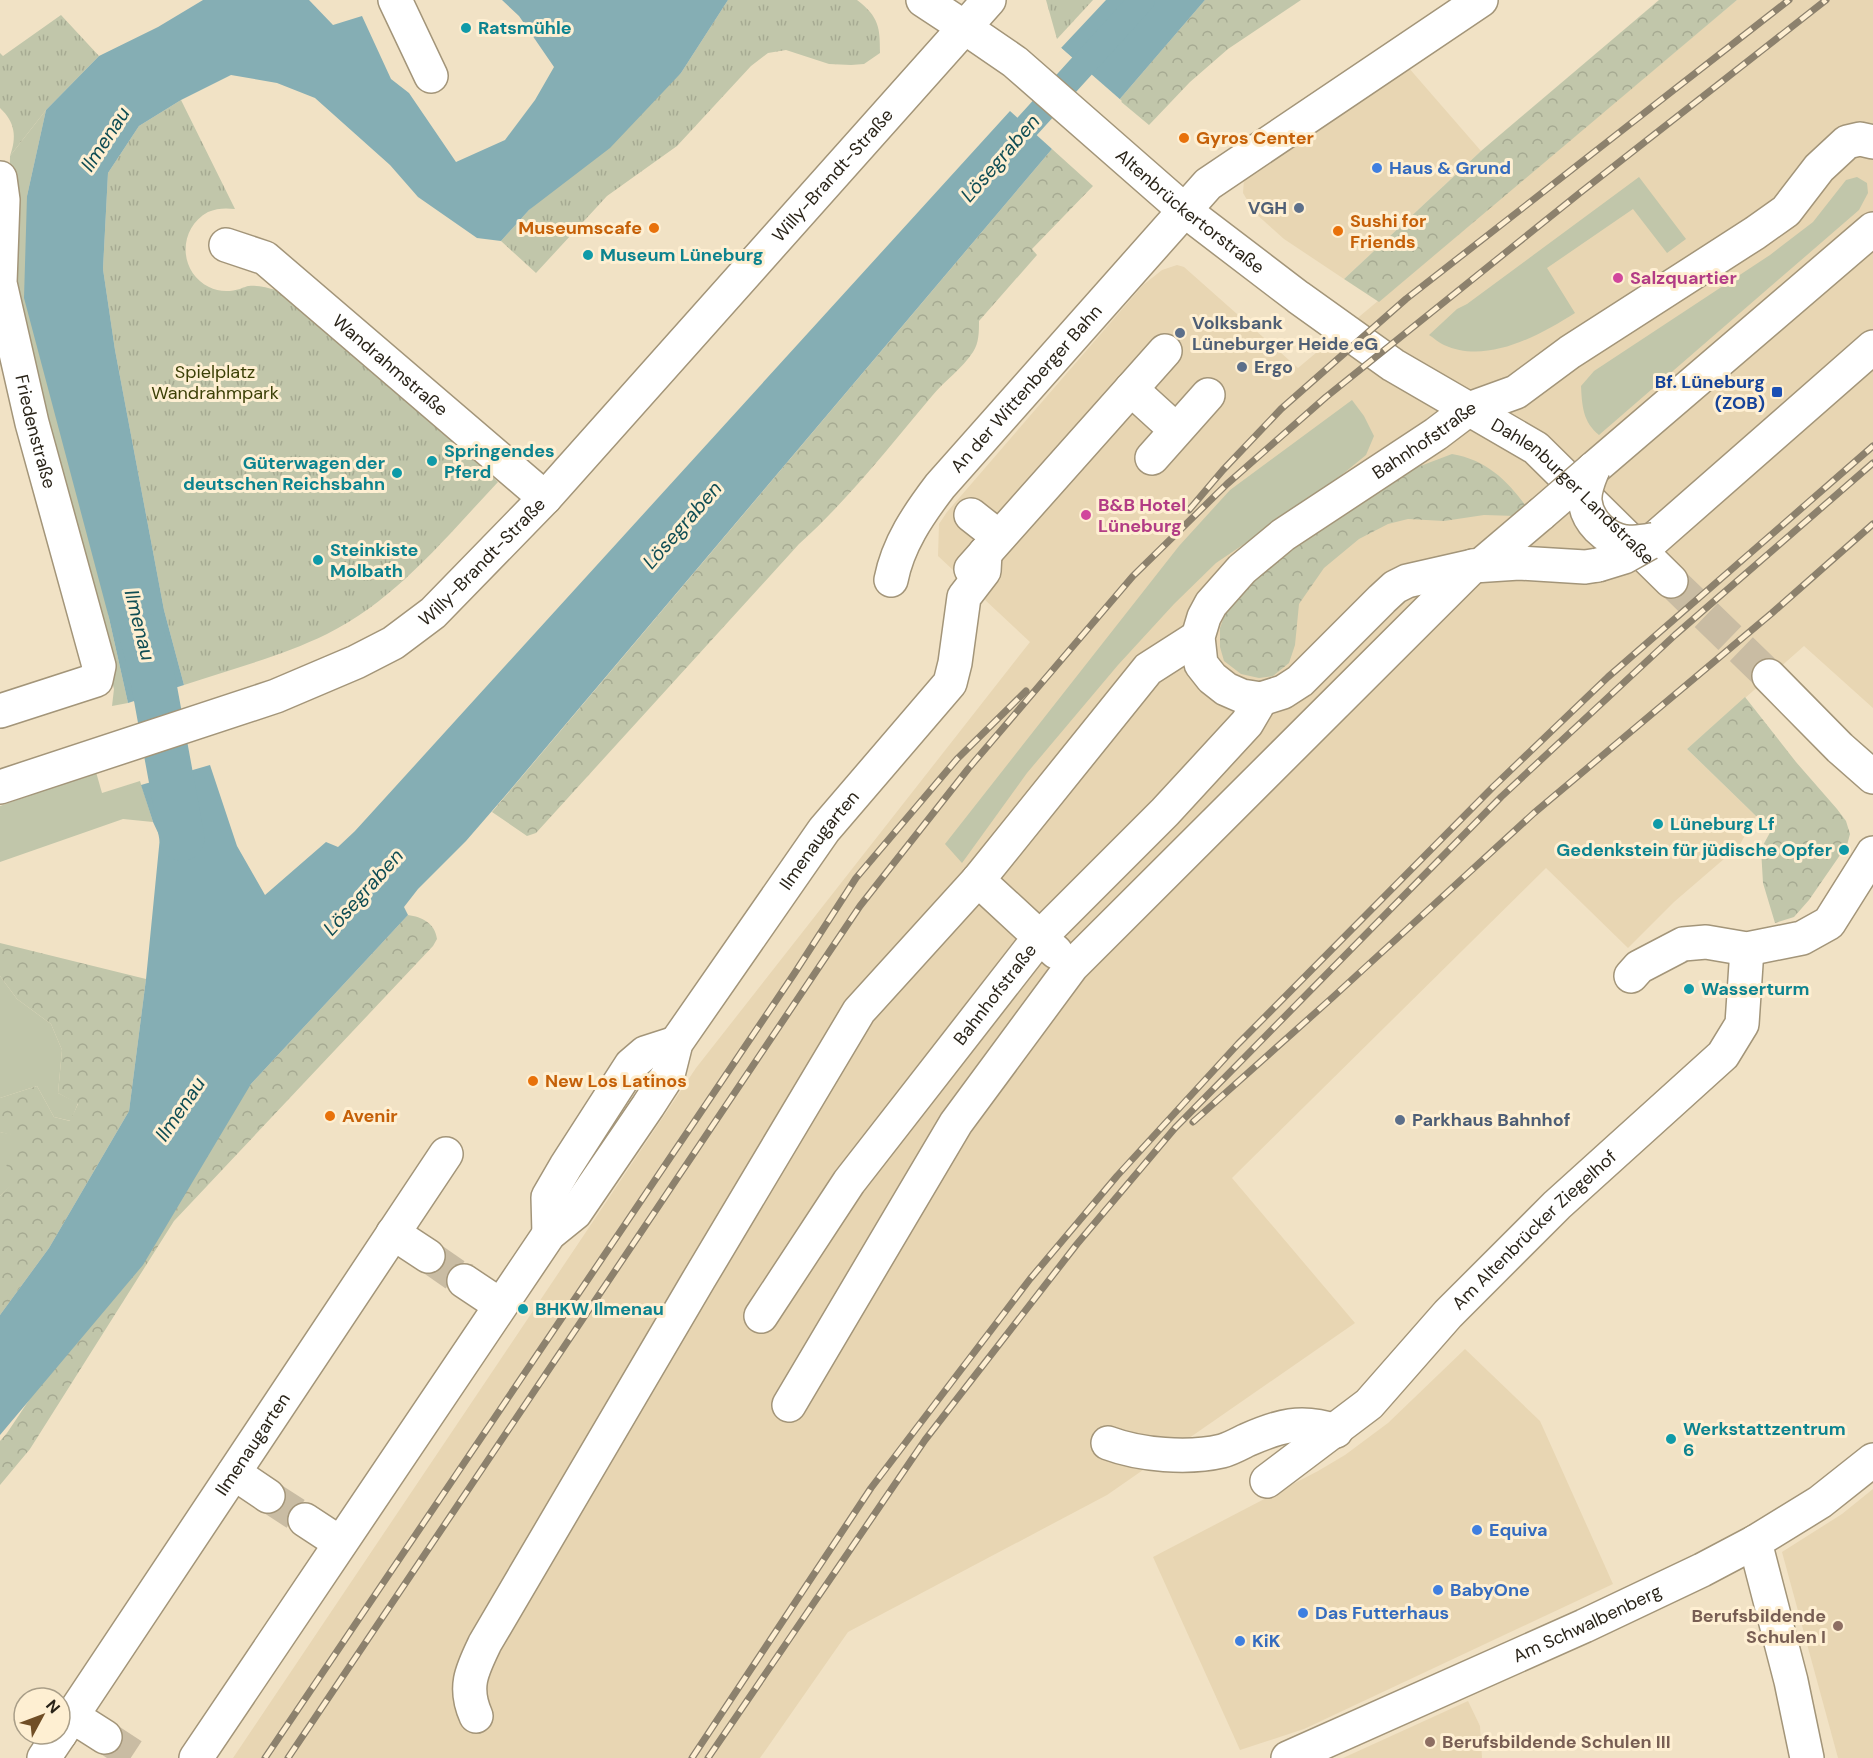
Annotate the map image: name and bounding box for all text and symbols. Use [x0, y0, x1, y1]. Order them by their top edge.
place label: Ratsmühle [478, 16, 572, 40]
marker: Ratsmühle [459, 21, 473, 35]
water label: Ilmenau [74, 102, 136, 176]
street label: Willy-Brandt-Straße [767, 103, 899, 247]
water label: Lösegraben [955, 109, 1045, 207]
place label: Gyros Center [1196, 126, 1314, 150]
marker: Gyros Center [1177, 131, 1191, 145]
street label: Altenbrückertorstraße [1110, 143, 1269, 279]
place label: Haus & Grund [1389, 156, 1511, 180]
marker: Haus & Grund [1370, 161, 1384, 175]
place label: VGH [1248, 196, 1287, 220]
marker: VGH [1292, 201, 1306, 215]
place label: Sushi for Friends [1350, 209, 1426, 254]
place label: Museumscafe [518, 216, 642, 240]
marker: Museumscafe [647, 221, 661, 235]
marker: Sushi for Friends [1331, 224, 1345, 238]
place label: Museum Lüneburg [600, 243, 764, 267]
marker: Museum Lüneburg [581, 248, 595, 262]
place label: Salzquartier [1630, 266, 1737, 290]
marker: Salzquartier [1611, 271, 1625, 285]
street label: An der Wittenberger Bahn [945, 300, 1107, 478]
street label: Wandrahmstraße [327, 309, 453, 422]
place label: Volksbank Lüneburger Heide eG [1192, 311, 1378, 356]
marker: Volksbank Lüneburger Heide eG [1173, 326, 1187, 340]
place label: Ergo [1254, 355, 1293, 379]
park label: Spielplatz Wandrahmpark [151, 360, 279, 405]
marker: Ergo [1235, 360, 1249, 374]
place label: Bf. Lüneburg (ZOB) [1655, 370, 1765, 415]
street label: Friedenstraße [9, 372, 62, 491]
marker: Bf. Lüneburg (ZOB) [1770, 385, 1784, 399]
street label: Bahnhofstraße [1368, 395, 1479, 485]
street label: Dahlenburger Landstraße [1487, 413, 1660, 570]
place label: Springendes Pferd [444, 439, 555, 484]
place label: Güterwagen der deutschen Reichsbahn [183, 451, 385, 496]
marker: Springendes Pferd [425, 454, 439, 468]
marker: Güterwagen der deutschen Reichsbahn [390, 466, 404, 480]
water label: Lösegraben [637, 476, 727, 574]
street label: Willy-Brandt-Straße [414, 493, 551, 631]
place label: B&B Hotel Lüneburg [1098, 493, 1186, 538]
marker: B&B Hotel Lüneburg [1079, 508, 1093, 522]
place label: Steinkiste Molbath [330, 538, 419, 583]
marker: Steinkiste Molbath [311, 553, 325, 567]
water label: Ilmenau [119, 587, 161, 663]
street label: Ilmenaugarten [774, 785, 865, 895]
place label: Lüneburg Lf [1670, 812, 1775, 836]
marker: Lüneburg Lf [1651, 817, 1665, 831]
place label: Gedenkstein für jüdische Opfer [1556, 838, 1832, 862]
water label: Lösegraben [317, 843, 409, 941]
marker: Gedenkstein für jüdische Opfer [1837, 843, 1851, 857]
street label: Bahnhofstraße [948, 939, 1042, 1050]
place label: Wasserturm [1701, 977, 1809, 1001]
marker: Wasserturm [1682, 982, 1696, 996]
place label: New Los Latinos [545, 1069, 687, 1093]
water label: Ilmenau [149, 1072, 211, 1146]
marker: New Los Latinos [526, 1074, 540, 1088]
place label: Avenir [342, 1104, 398, 1128]
place label: Parkhaus Bahnhof [1412, 1108, 1570, 1132]
marker: Avenir [323, 1109, 337, 1123]
marker: Parkhaus Bahnhof [1393, 1113, 1407, 1127]
street label: Am Altenbrücker Ziegelhof [1447, 1145, 1622, 1315]
place label: BHKW Ilmenau [535, 1297, 664, 1321]
marker: BHKW Ilmenau [516, 1302, 530, 1316]
street label: Ilmenaugarten [210, 1388, 296, 1500]
place label: Werkstattzentrum 6 [1683, 1417, 1846, 1462]
marker: Werkstattzentrum 6 [1664, 1432, 1678, 1446]
place label: Equiva [1489, 1518, 1547, 1542]
marker: Equiva [1470, 1523, 1484, 1537]
place label: BabyOne [1450, 1578, 1530, 1602]
street label: Am Schwalbenberg [1509, 1579, 1665, 1668]
marker: BabyOne [1431, 1583, 1445, 1597]
place label: Das Futterhaus [1315, 1601, 1449, 1625]
place label: Berufsbildende Schulen I [1691, 1604, 1826, 1649]
marker: Das Futterhaus [1296, 1606, 1310, 1620]
marker: Berufsbildende Schulen I [1831, 1619, 1845, 1633]
place label: KiK [1252, 1629, 1281, 1653]
marker: KiK [1233, 1634, 1247, 1648]
north arrow [12, 1686, 72, 1746]
text: N [41, 1695, 65, 1718]
place label: Berufsbildende Schulen III [1442, 1730, 1671, 1754]
marker: Berufsbildende Schulen III [1423, 1735, 1437, 1749]

